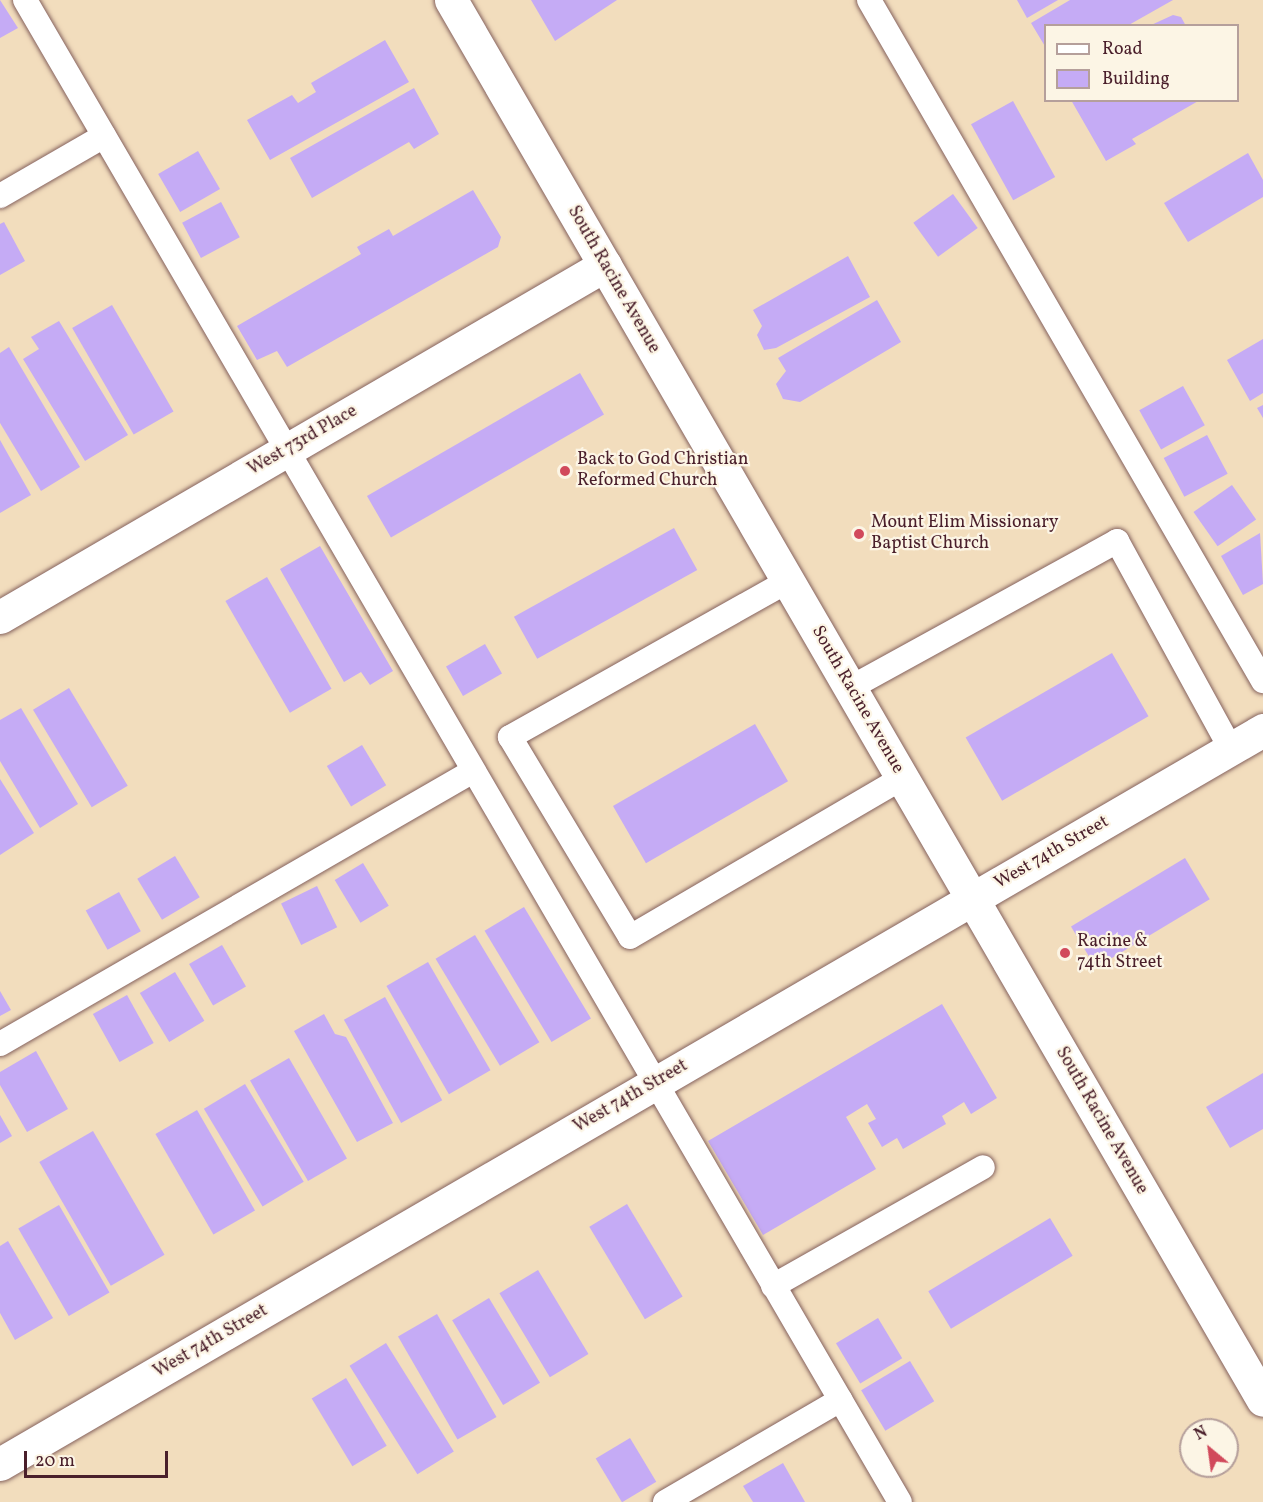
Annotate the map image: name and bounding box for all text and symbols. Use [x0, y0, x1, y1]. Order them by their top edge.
legend [1044, 24, 1239, 102]
text: Road [1102, 37, 1143, 62]
text: Building [1102, 67, 1170, 92]
street label: South Racine Avenue [562, 202, 664, 358]
street label: West 73rd Place [244, 401, 362, 481]
place label: Back to God Christian Reformed Church [577, 450, 749, 492]
marker: Back to God Christian Reformed Church [558, 464, 572, 478]
place label: Mount Elim Missionary Baptist Church [871, 513, 1059, 556]
marker: Mount Elim Missionary Baptist Church [852, 527, 866, 541]
street label: South Racine Avenue [806, 622, 908, 778]
street label: West 74th Street [991, 812, 1113, 894]
place label: Racine & 74th Street [1077, 932, 1162, 974]
marker: Racine & 74th Street [1058, 946, 1072, 960]
street label: South Racine Avenue [1050, 1043, 1152, 1199]
street label: West 74th Street [570, 1056, 692, 1138]
street label: West 74th Street [150, 1301, 272, 1383]
north arrow [1179, 1418, 1239, 1478]
text: N [1191, 1422, 1212, 1446]
scale bar [27, 1439, 171, 1477]
text: 20 m [35, 1449, 75, 1474]

